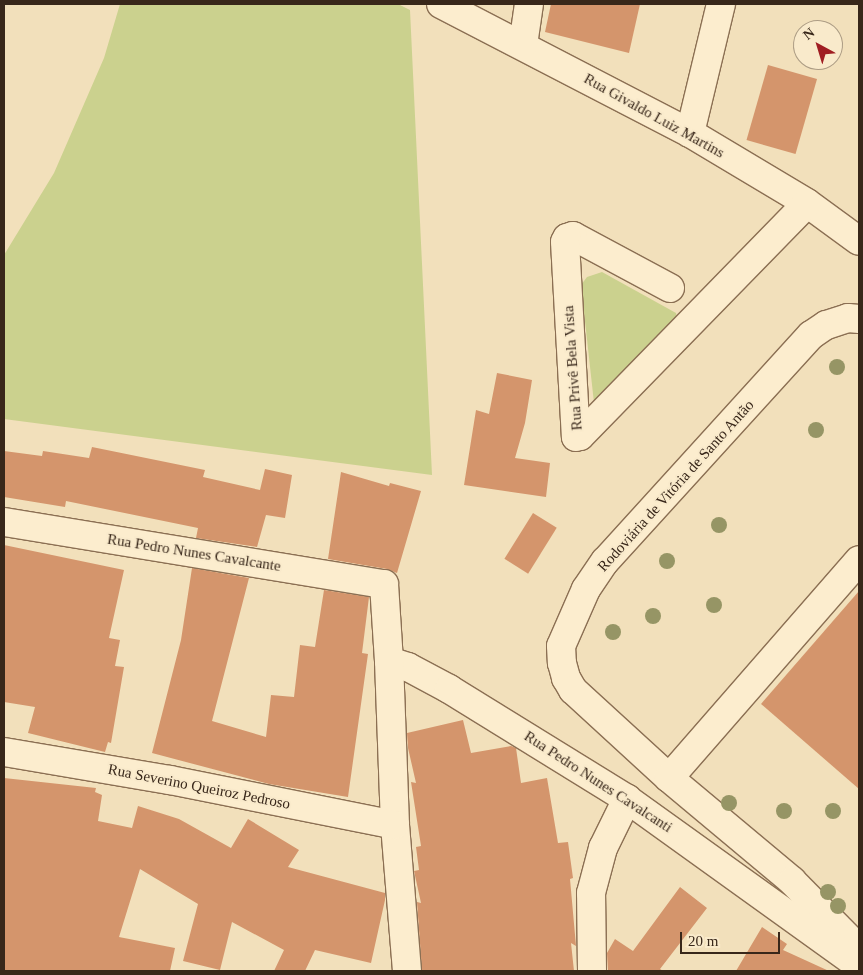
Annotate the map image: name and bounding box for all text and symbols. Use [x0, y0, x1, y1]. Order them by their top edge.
north arrow [793, 20, 843, 70]
text: N [800, 25, 818, 43]
street label: Rua Givaldo Luiz Martins [581, 70, 727, 162]
street label: Rua Privê Bela Vista [560, 305, 586, 431]
street label: Rodoviária de Vitória de Santo Antão [594, 396, 758, 576]
street label: Rua Pedro Nunes Cavalcante [106, 530, 282, 576]
street label: Rua Pedro Nunes Cavalcanti [521, 727, 675, 837]
street label: Rua Severino Queiroz Pedroso [106, 760, 292, 814]
scale bar [683, 922, 783, 954]
text: 20 m [688, 933, 718, 949]

